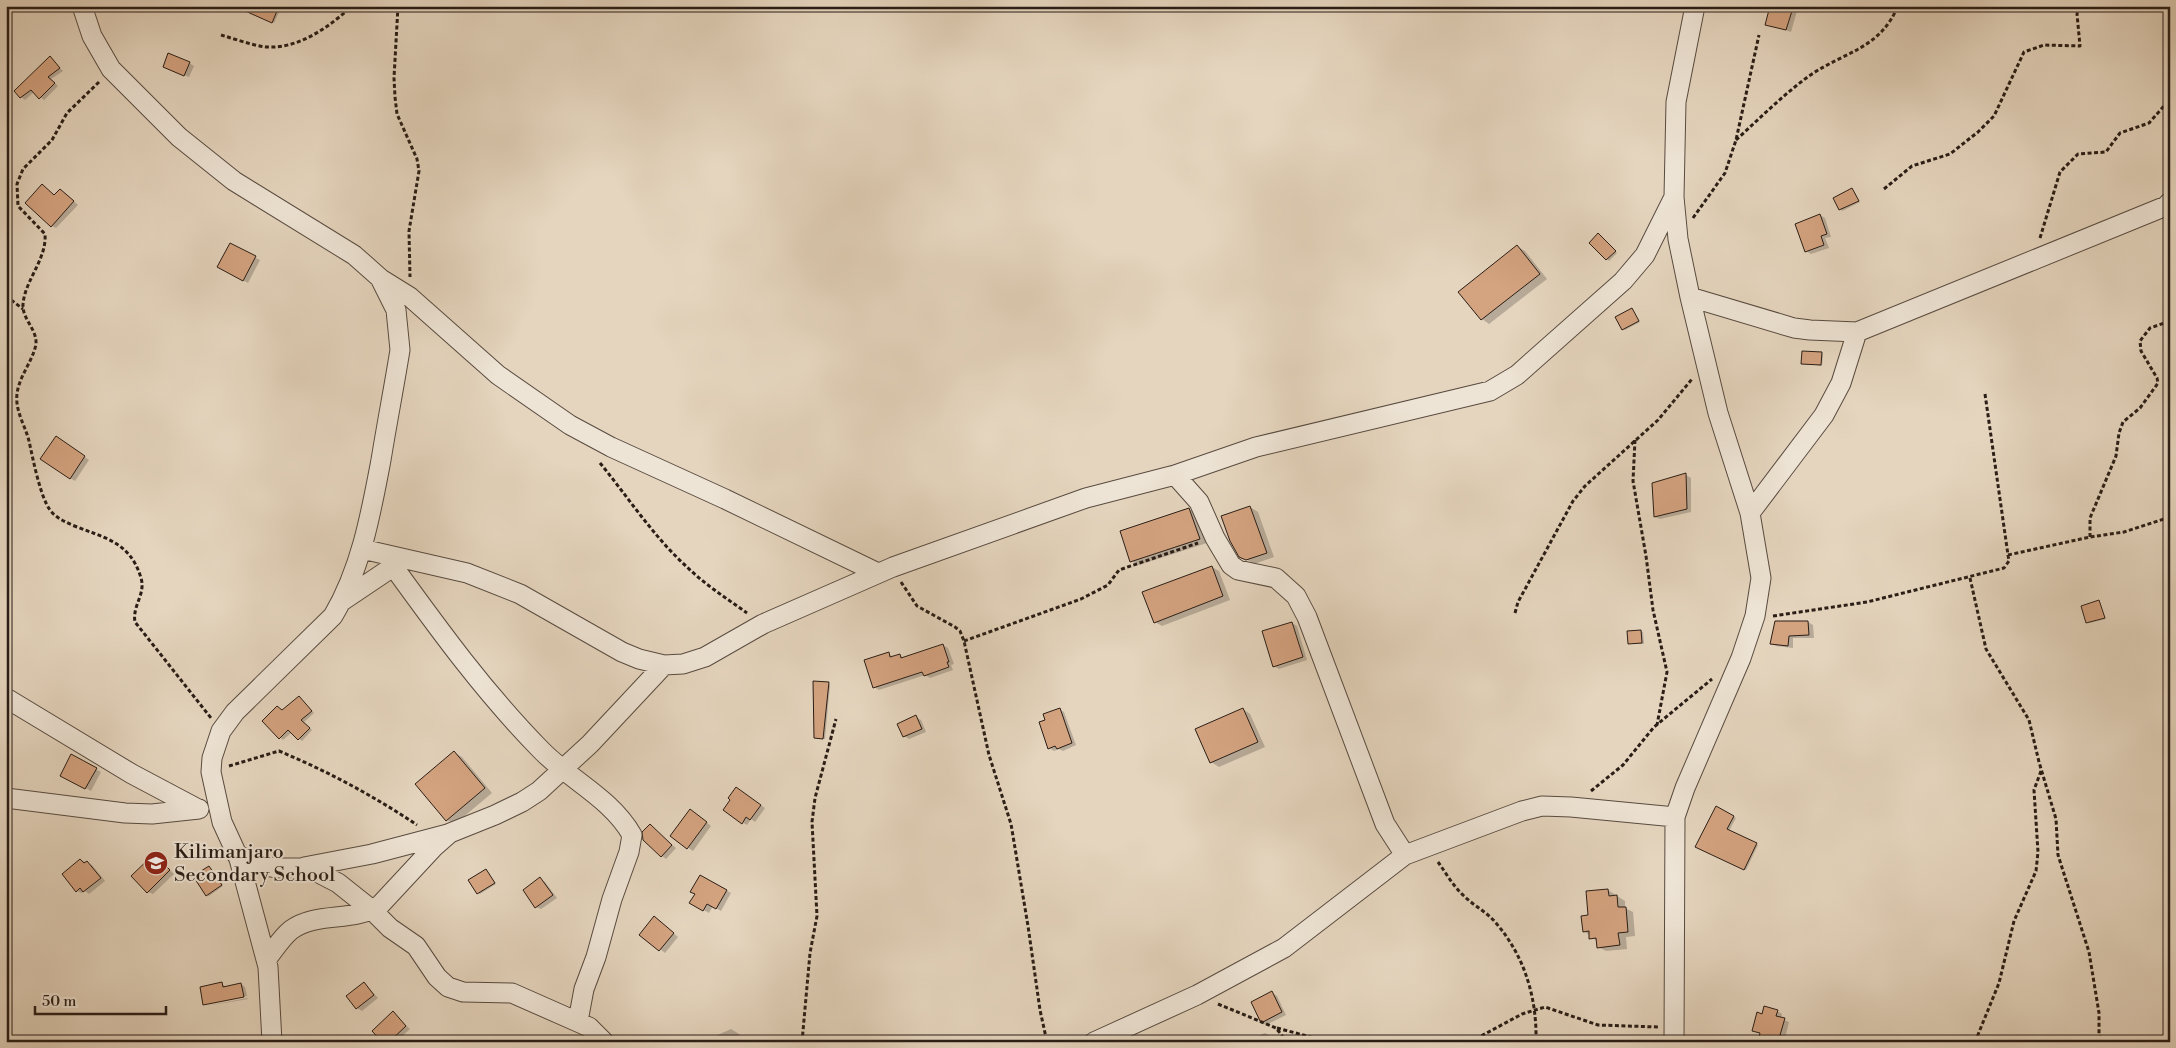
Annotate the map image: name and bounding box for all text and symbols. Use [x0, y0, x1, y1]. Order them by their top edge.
place label: Kilimanjaro Secondary School [174, 840, 335, 888]
school or university icon: Kilimanjaro Secondary School [143, 850, 169, 876]
scale bar [35, 983, 166, 1015]
text: 50 m [42, 992, 76, 1011]

